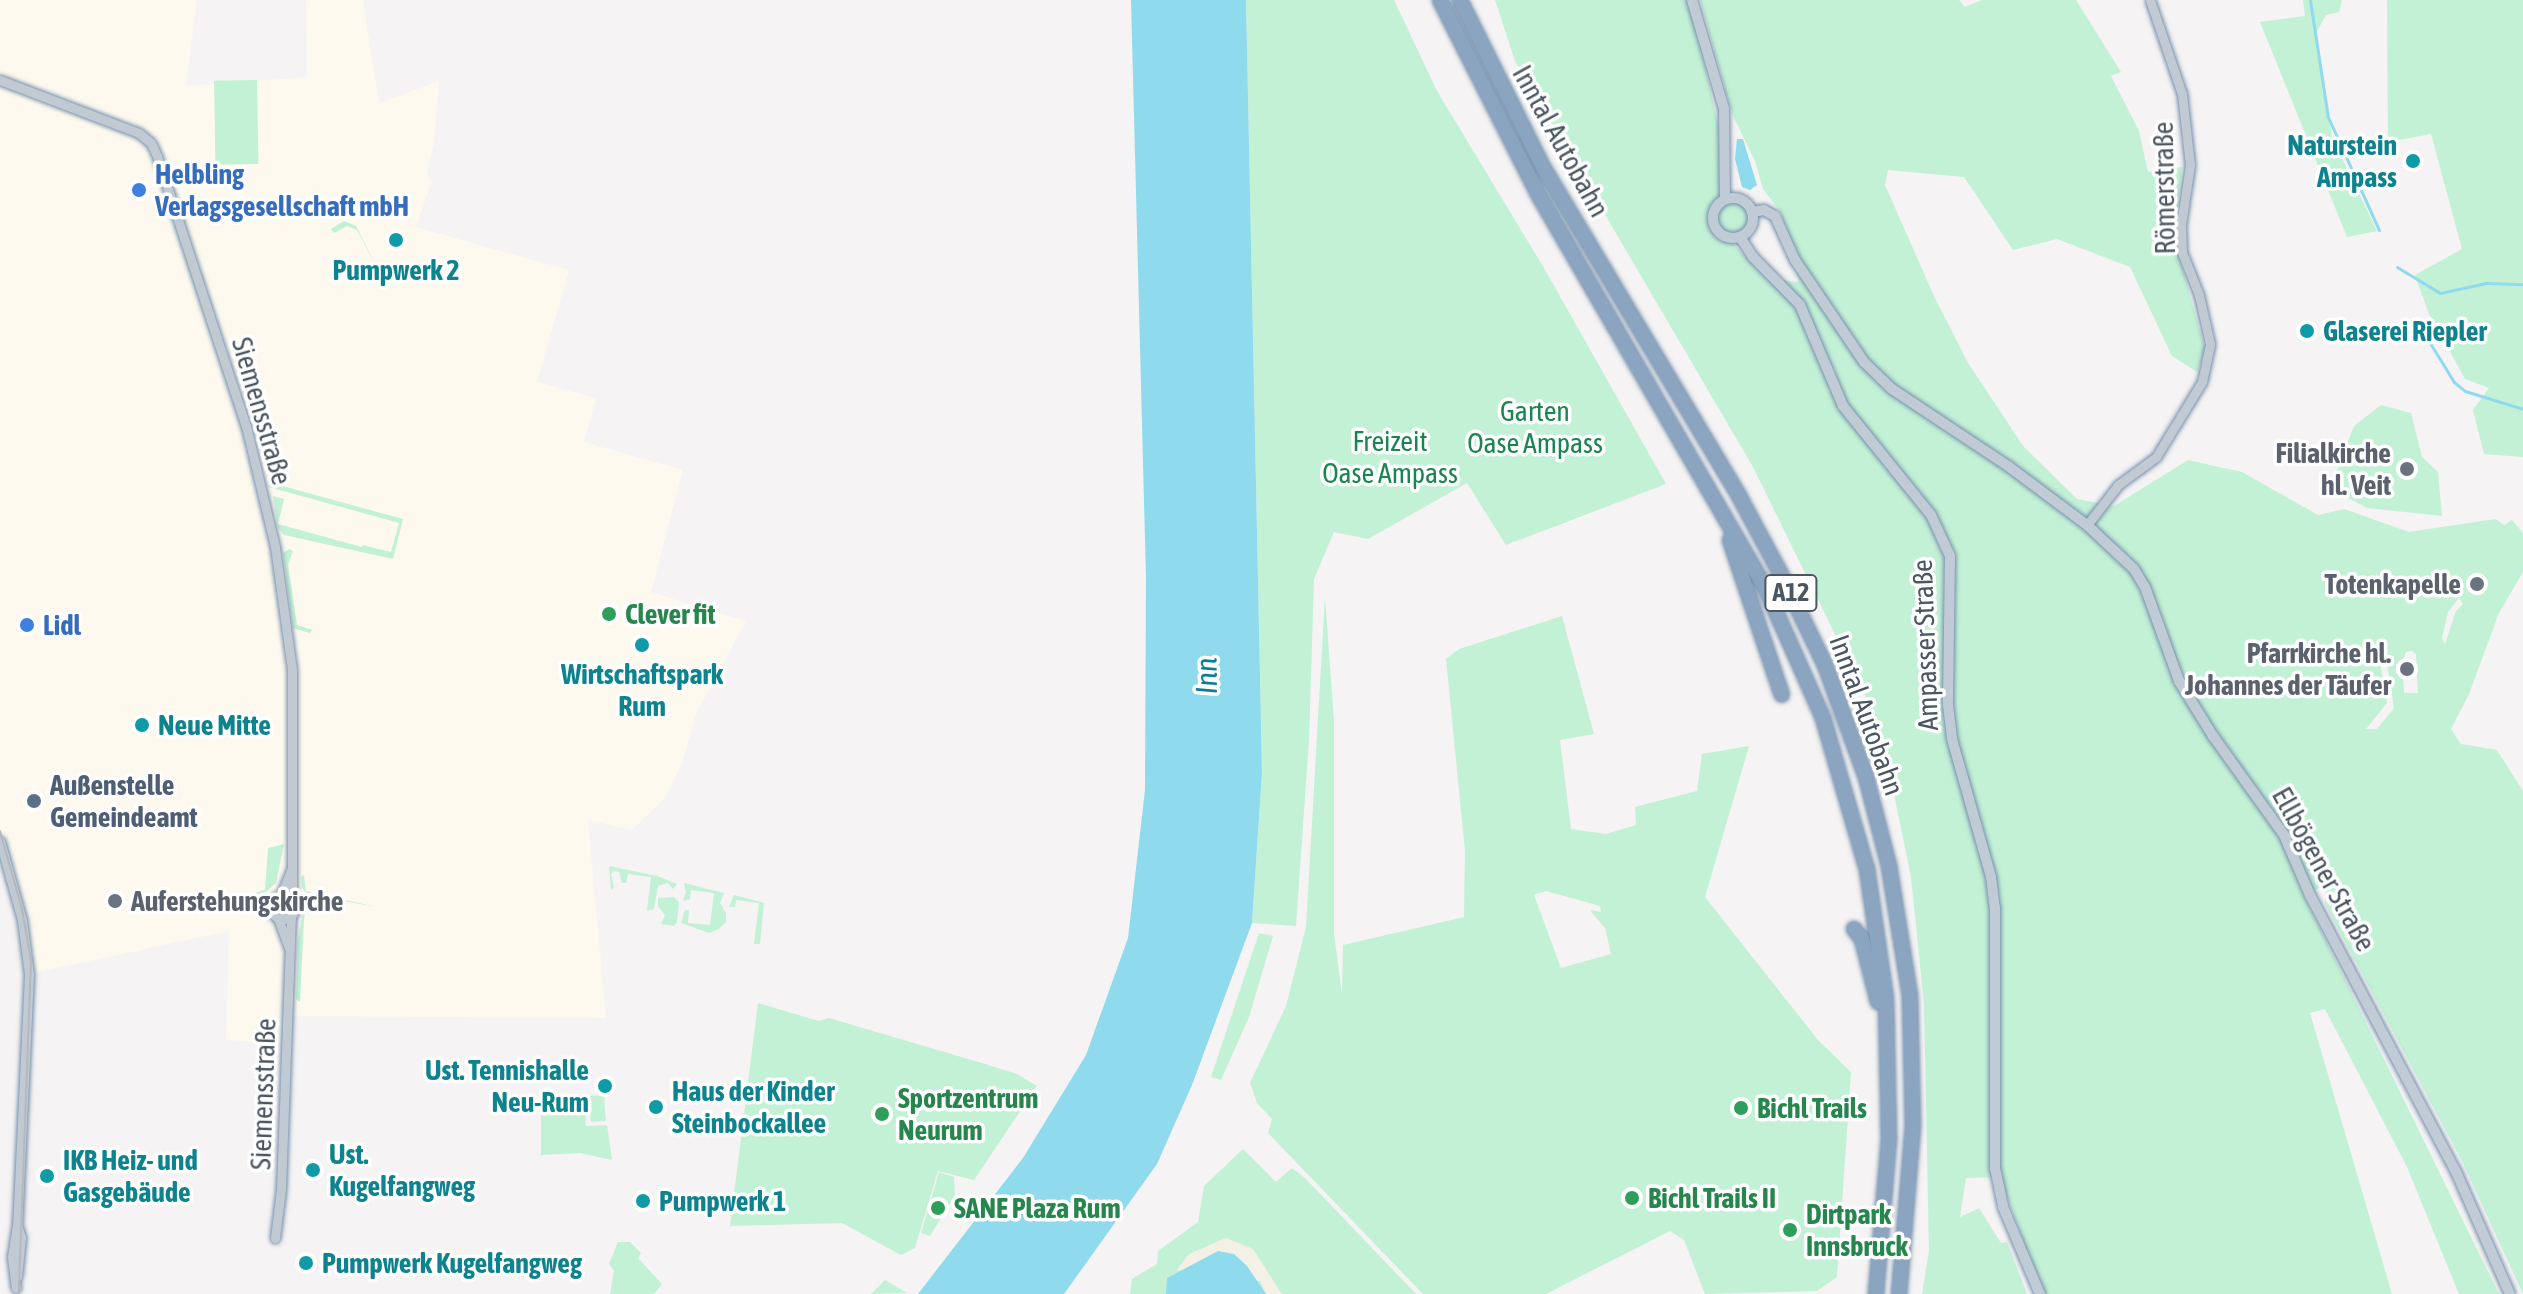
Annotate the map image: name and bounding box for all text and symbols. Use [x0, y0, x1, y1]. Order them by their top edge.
street label: Inntal Autobahn [1506, 59, 1616, 223]
street label: Römerstraße [2146, 121, 2182, 255]
place label: Naturstein Ampass [2287, 128, 2397, 194]
marker: Naturstein Ampass [2404, 152, 2422, 170]
place label: Helbling Verlagsgesellschaft mbH [155, 157, 409, 223]
marker: Helbling Verlagsgesellschaft mbH [130, 181, 148, 199]
marker: Pumpwerk 2 [387, 231, 405, 249]
place label: Pumpwerk 2 [332, 253, 460, 287]
place label: Glaserei Riepler [2323, 314, 2487, 348]
marker: Glaserei Riepler [2298, 322, 2316, 340]
street label: Siemensstraße [225, 333, 299, 489]
park label: Garten Oase Ampass [1467, 394, 1603, 460]
park label: Freizeit Oase Ampass [1322, 424, 1458, 490]
place label: Filialkirche hl. Veit [2275, 436, 2391, 502]
marker: Filialkirche hl. Veit [2398, 460, 2416, 478]
street label: Ampasser Straße [1905, 559, 1945, 731]
place label: Totenkapelle [2325, 567, 2461, 601]
road number: A12 [1763, 571, 1819, 615]
marker: Totenkapelle [2468, 575, 2486, 593]
place label: Clever fit [625, 597, 715, 631]
marker: Clever fit [600, 605, 618, 623]
place label: Lidl [43, 608, 81, 642]
marker: Lidl [18, 616, 36, 634]
street label: Inntal Autobahn [1822, 630, 1912, 800]
marker: Wirtschaftspark Rum [633, 636, 651, 654]
place label: Pfarrkirche hl. Johannes der Täufer [2185, 636, 2391, 702]
place label: Wirtschaftspark Rum [561, 657, 723, 723]
water label: Inn [1188, 657, 1224, 695]
marker: Pfarrkirche hl. Johannes der Täufer [2398, 660, 2416, 678]
place label: Neue Mitte [158, 708, 271, 742]
marker: Neue Mitte [133, 716, 151, 734]
place label: Außenstelle Gemeindeamt [50, 768, 198, 834]
street label: Ellbögener Straße [2265, 781, 2383, 957]
marker: Außenstelle Gemeindeamt [25, 792, 43, 810]
place label: Auferstehungskirche [131, 884, 343, 918]
marker: Auferstehungskirche [106, 892, 124, 910]
street label: Siemensstraße [244, 1018, 282, 1170]
place label: Ust. Tennishalle Neu-Rum [425, 1053, 589, 1119]
place label: Haus der Kinder Steinbockallee [672, 1074, 835, 1140]
marker: Ust. Tennishalle Neu-Rum [596, 1077, 614, 1095]
place label: Sportzentrum Neurum [898, 1081, 1038, 1147]
place label: Bichl Trails [1757, 1091, 1867, 1125]
marker: Haus der Kinder Steinbockallee [647, 1098, 665, 1116]
marker: Bichl Trails [1732, 1099, 1750, 1117]
marker: Sportzentrum Neurum [873, 1105, 891, 1123]
place label: Ust. Kugelfangweg [329, 1137, 475, 1203]
place label: IKB Heiz- und Gasgebäude [63, 1143, 198, 1209]
marker: Ust. Kugelfangweg [304, 1161, 322, 1179]
marker: IKB Heiz- und Gasgebäude [38, 1167, 56, 1185]
place label: Bichl Trails II [1648, 1181, 1776, 1215]
place label: Pumpwerk 1 [659, 1184, 786, 1218]
marker: Bichl Trails II [1623, 1189, 1641, 1207]
place label: SANE Plaza Rum [954, 1191, 1121, 1225]
marker: Pumpwerk 1 [634, 1192, 652, 1210]
place label: Dirtpark Innsbruck [1806, 1197, 1908, 1263]
marker: SANE Plaza Rum [929, 1199, 947, 1217]
marker: Dirtpark Innsbruck [1781, 1221, 1799, 1239]
place label: Pumpwerk Kugelfangweg [322, 1246, 582, 1280]
marker: Pumpwerk Kugelfangweg [297, 1254, 315, 1272]

